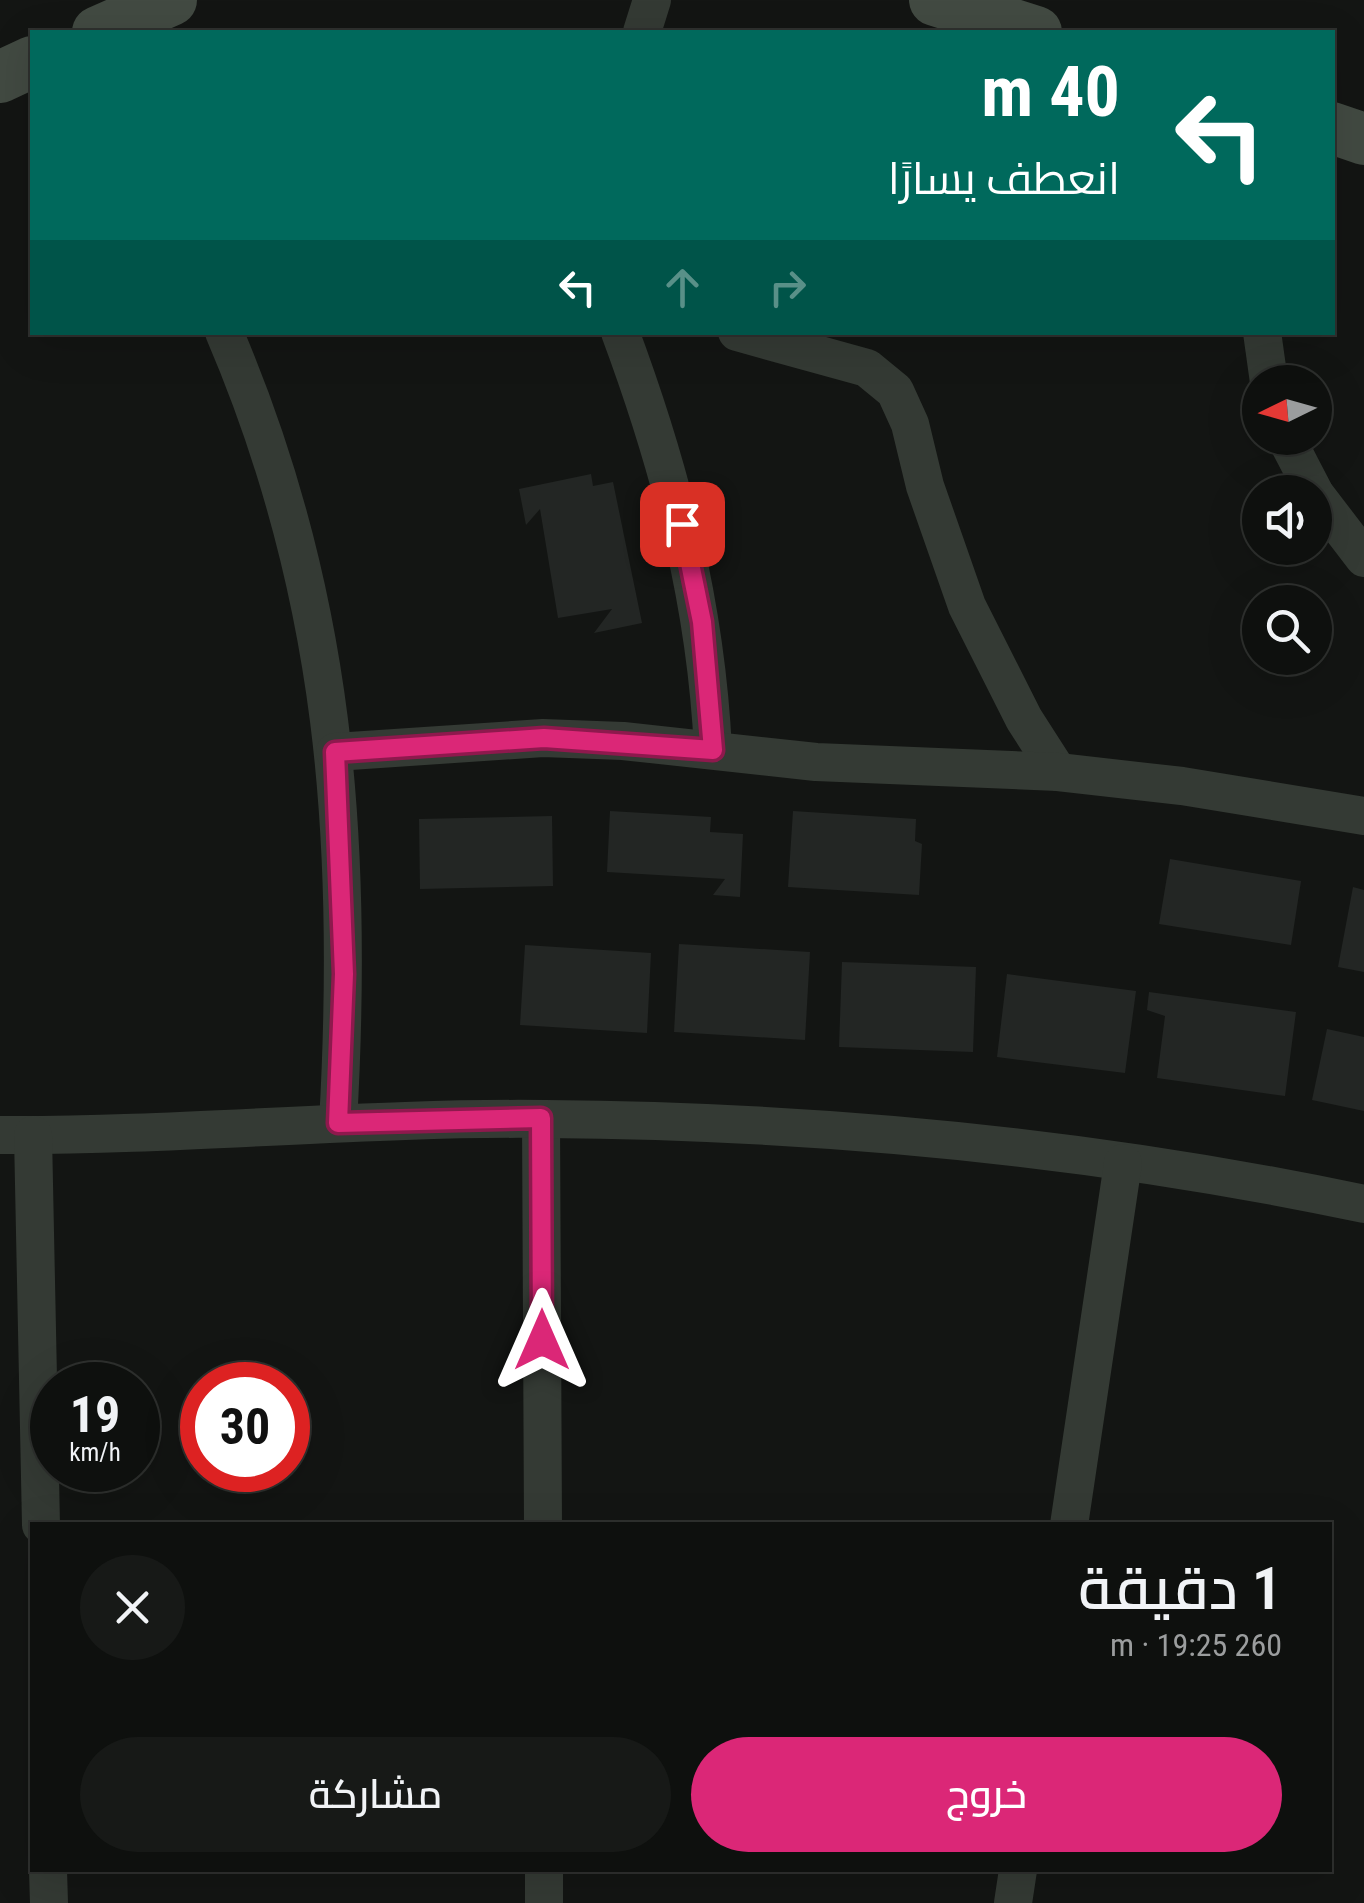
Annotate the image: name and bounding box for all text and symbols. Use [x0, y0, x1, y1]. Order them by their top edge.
text: 40 m [981, 51, 1120, 133]
icon: left [1155, 70, 1285, 200]
text: انعطف يسارًا [888, 152, 1120, 205]
icon: left [550, 260, 605, 315]
icon: ahead [655, 260, 710, 315]
icon: right [760, 260, 815, 315]
north arrow [1242, 365, 1332, 455]
map controls [1242, 365, 1332, 675]
button: sound [1242, 475, 1332, 565]
pin [640, 482, 725, 567]
icon: arrive [655, 497, 710, 552]
button: search [1242, 585, 1332, 675]
position arrow [490, 1288, 594, 1392]
speed limit sign: 30 [180, 1362, 310, 1492]
text: 19 [70, 1386, 120, 1444]
text: km/h [69, 1438, 121, 1467]
text: 1 دقيقة [1078, 1553, 1282, 1624]
button: close [80, 1555, 185, 1660]
text: 260 m · 19:25 [1110, 1626, 1282, 1664]
button: مشاركة [80, 1737, 671, 1852]
button: خروج [691, 1737, 1282, 1852]

